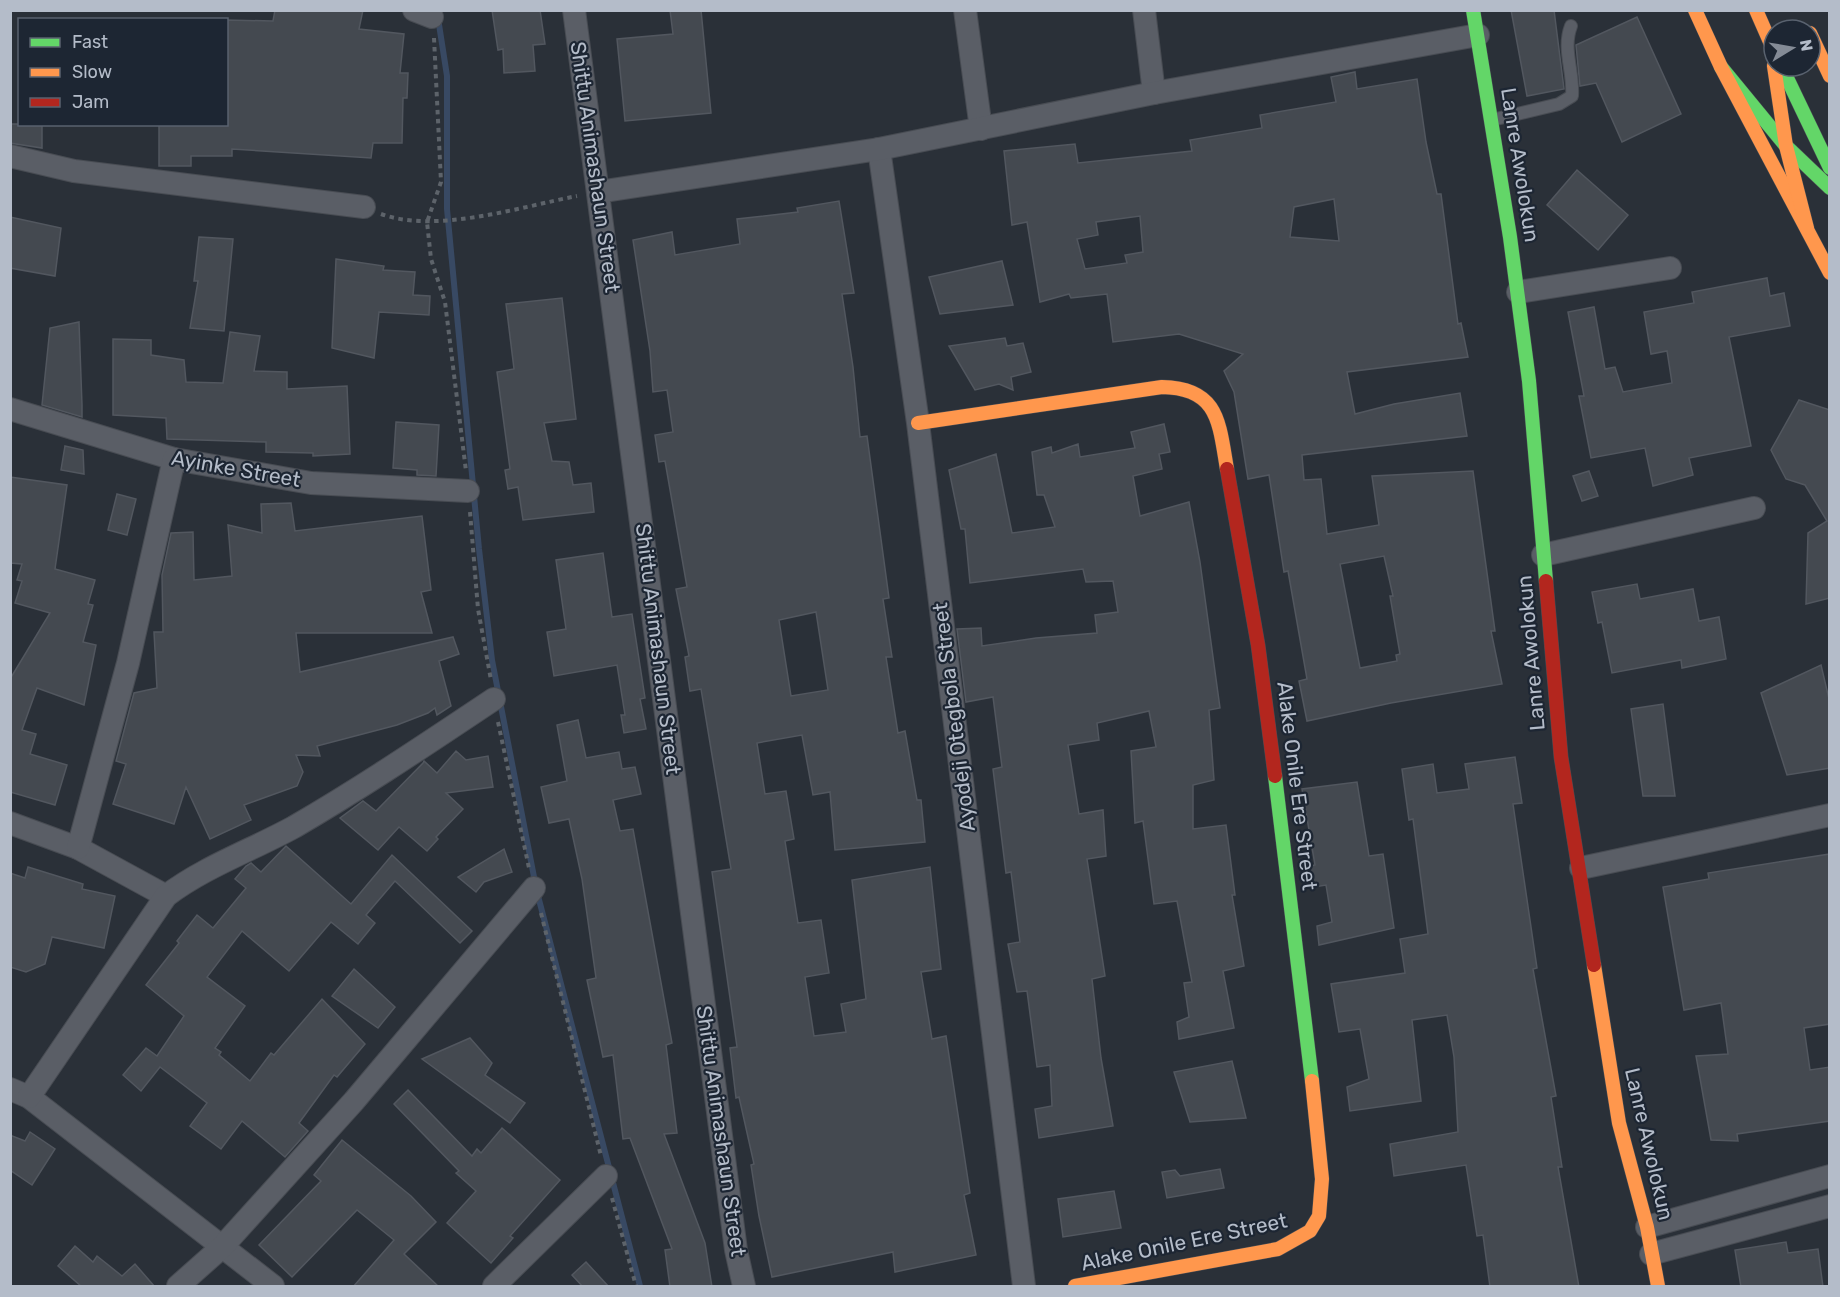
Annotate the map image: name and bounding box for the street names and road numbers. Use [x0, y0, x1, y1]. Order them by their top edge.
street label: Shittu Animashaun Street [566, 40, 625, 294]
street label: Lanre Awolokun [1496, 86, 1545, 244]
street label: Ayinke Street [170, 445, 303, 492]
street label: Shittu Animashaun Street [631, 522, 686, 776]
street label: Lanre Awolokun [1511, 574, 1550, 732]
street label: Ayodeji Otegbola Street [927, 601, 980, 833]
street label: Alake Onile Ere Street [1272, 680, 1323, 892]
street label: Shittu Animashaun Street [692, 1004, 751, 1258]
street label: Lanre Awolokun [1620, 1065, 1679, 1223]
street label: Alake Onile Ere Street [1079, 1207, 1289, 1276]

